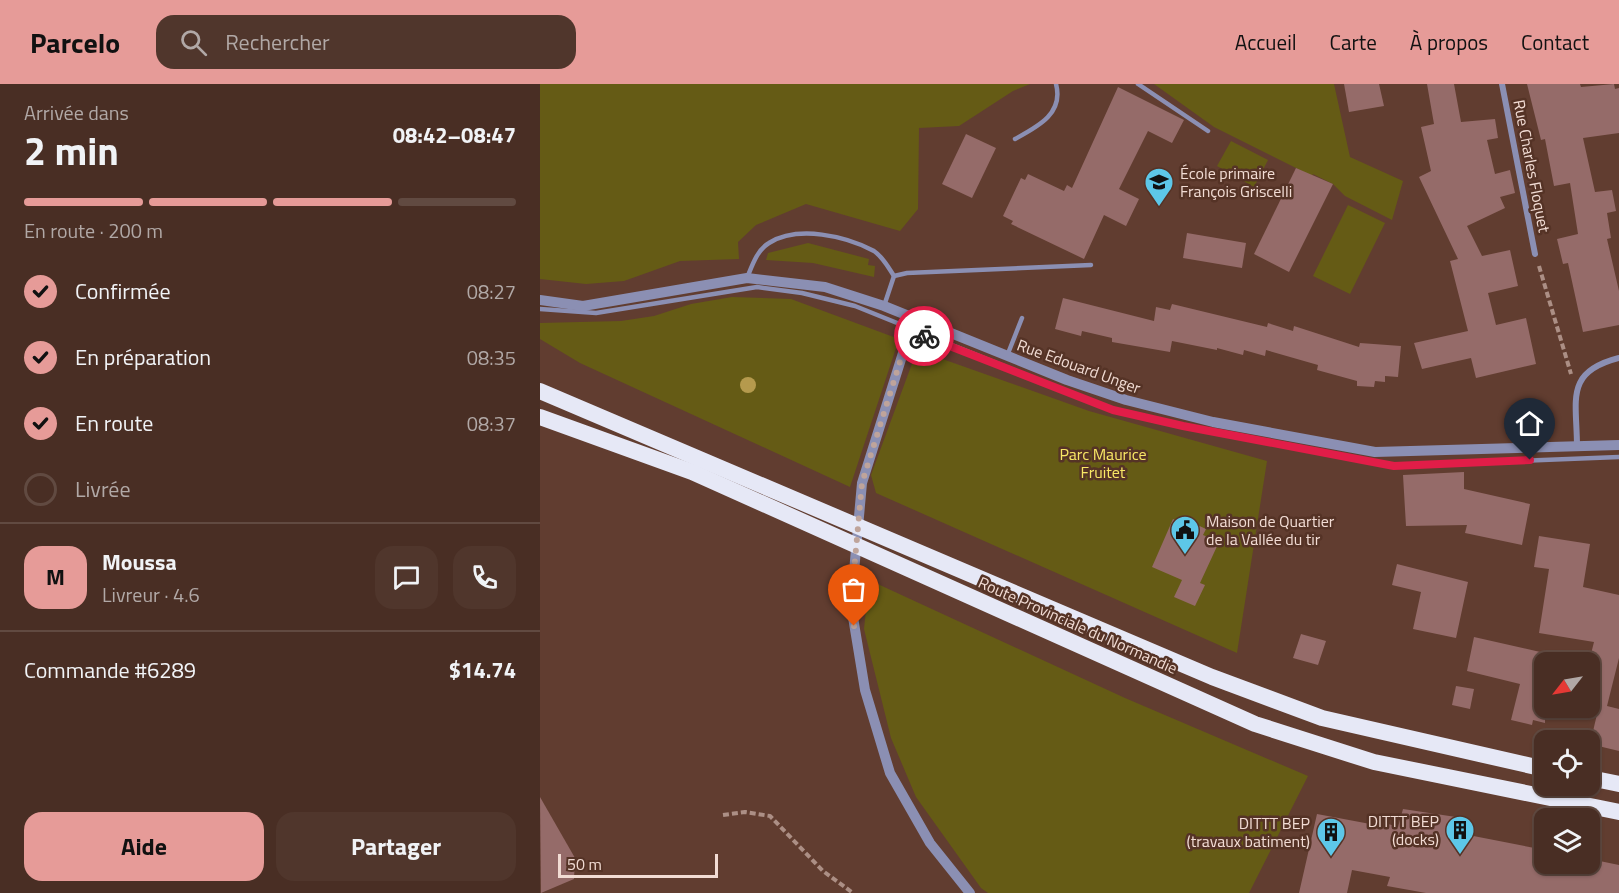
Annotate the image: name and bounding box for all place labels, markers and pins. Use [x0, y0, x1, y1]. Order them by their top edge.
place label: École primaire François Griscelli [1180, 161, 1292, 203]
school or university icon: École primaire François Griscelli [1143, 166, 1175, 208]
pin [1504, 398, 1555, 460]
place label: Maison de Quartier de la Vallée du tir [1206, 509, 1335, 551]
public building icon: Maison de Quartier de la Vallée du tir [1169, 514, 1201, 556]
pin [828, 564, 879, 626]
place label: DITTT BEP (docks) [1368, 809, 1439, 851]
place label: DITTT BEP (travaux batiment) [1186, 811, 1310, 853]
building icon: DITTT BEP (docks) [1444, 814, 1476, 856]
building icon: DITTT BEP (travaux batiment) [1315, 816, 1347, 858]

